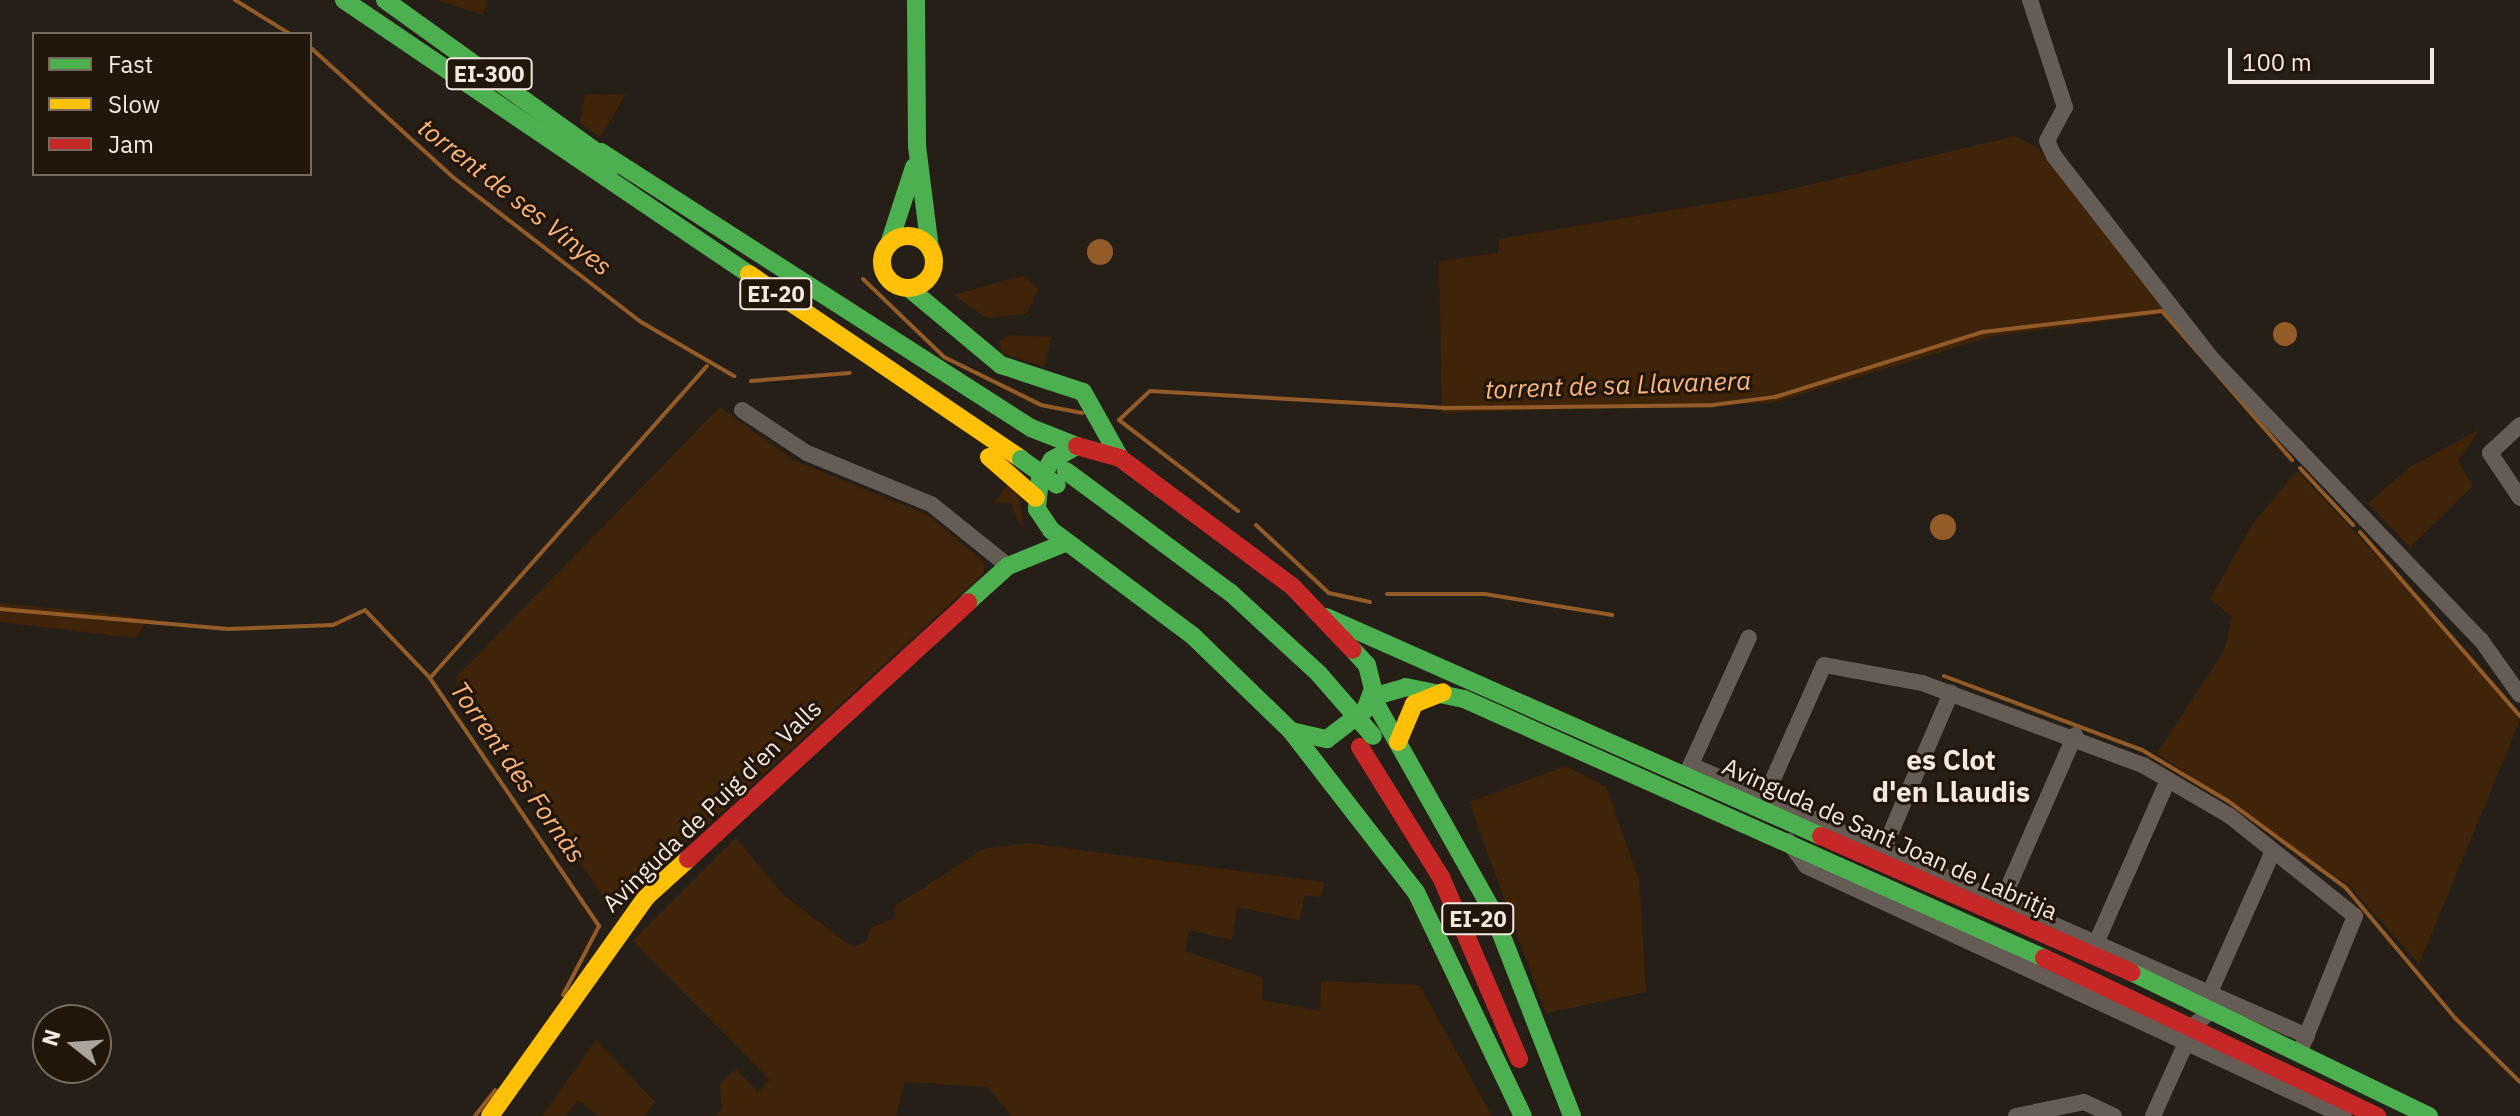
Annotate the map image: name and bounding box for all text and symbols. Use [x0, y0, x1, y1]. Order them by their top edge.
legend [32, 32, 312, 176]
scale bar [2232, 32, 2438, 82]
text: 100 m [2242, 46, 2312, 78]
text: Fast [108, 48, 153, 80]
road number: EI-300 [445, 56, 533, 92]
text: Slow [108, 88, 160, 120]
water label: torrent de ses Vinyes [412, 112, 618, 282]
text: Jam [108, 128, 154, 160]
road number: EI-20 [738, 276, 814, 312]
water label: torrent de sa Llavanera [1484, 365, 1752, 405]
water label: Torrent des Fornàs [444, 675, 592, 869]
street label: Avinguda de Puig d'en Valls [597, 694, 827, 918]
district label: es Clot d'en Llaudis [1872, 743, 2030, 809]
street label: Avinguda de Sant Joan de Labritja [1718, 752, 2062, 926]
road number: EI-20 [1440, 901, 1516, 937]
north arrow [32, 1004, 112, 1084]
text: N [34, 1026, 67, 1049]

